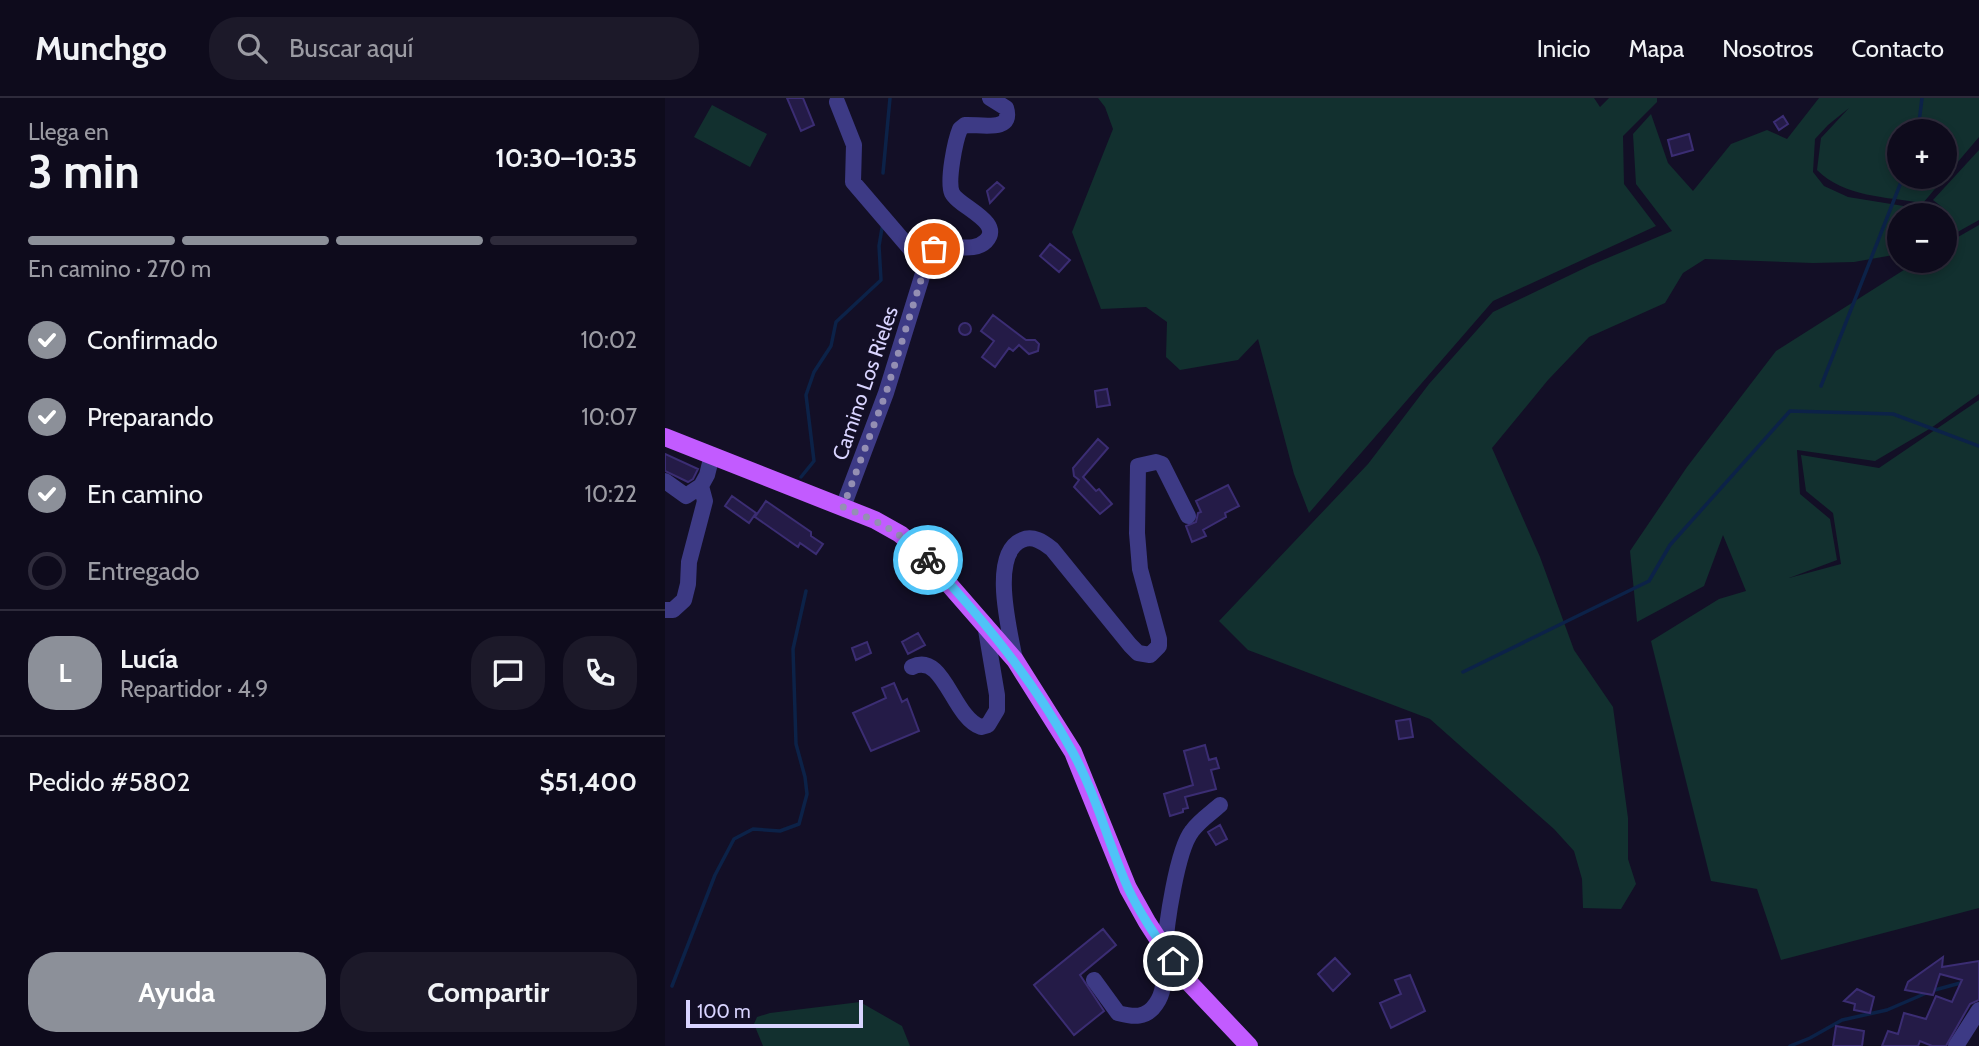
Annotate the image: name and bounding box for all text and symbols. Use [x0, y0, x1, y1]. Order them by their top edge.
search box [209, 17, 699, 80]
text: Munchgo [35, 28, 167, 68]
icon: search [233, 29, 271, 67]
text: Buscar aquí [289, 32, 413, 64]
text: Inicio [1537, 34, 1590, 63]
text: Mapa [1628, 34, 1684, 63]
text: Nosotros [1722, 34, 1813, 63]
text: Contacto [1851, 34, 1944, 63]
text: Llega en [28, 118, 109, 146]
map controls [1887, 119, 1957, 273]
button: + [1887, 119, 1957, 189]
text: 10:30–10:35 [495, 142, 637, 174]
text: 3 min [28, 144, 140, 200]
button: − [1887, 203, 1957, 273]
pin [904, 219, 964, 279]
icon: bag [915, 230, 953, 268]
text: En camino · 270 m [28, 255, 211, 283]
street label: Camino Los Rieles [827, 302, 903, 463]
icon: check [28, 321, 66, 359]
text: Confirmado [87, 324, 218, 356]
text: 10:02 [581, 326, 637, 354]
icon: check [28, 398, 66, 436]
text: Preparando [87, 401, 214, 433]
text: 10:07 [581, 403, 637, 431]
icon: check [28, 475, 66, 513]
text: En camino [87, 478, 203, 510]
text: 10:22 [585, 480, 637, 508]
courier [893, 525, 963, 595]
icon: bike [909, 541, 947, 579]
text: Entregado [87, 555, 200, 587]
button: chat [471, 636, 545, 710]
button: phone [563, 636, 637, 710]
text: Lucía [120, 643, 178, 675]
text: L [58, 657, 72, 689]
text: Repartidor · 4.9 [120, 675, 268, 703]
text: Pedido #5802 [28, 766, 190, 798]
text: $51,400 [539, 766, 637, 798]
pin [1143, 931, 1203, 991]
icon: home [1154, 942, 1192, 980]
button: Ayuda [28, 952, 326, 1032]
button: Compartir [340, 952, 637, 1032]
scale bar [686, 997, 863, 1029]
text: 100 m [697, 1000, 751, 1023]

